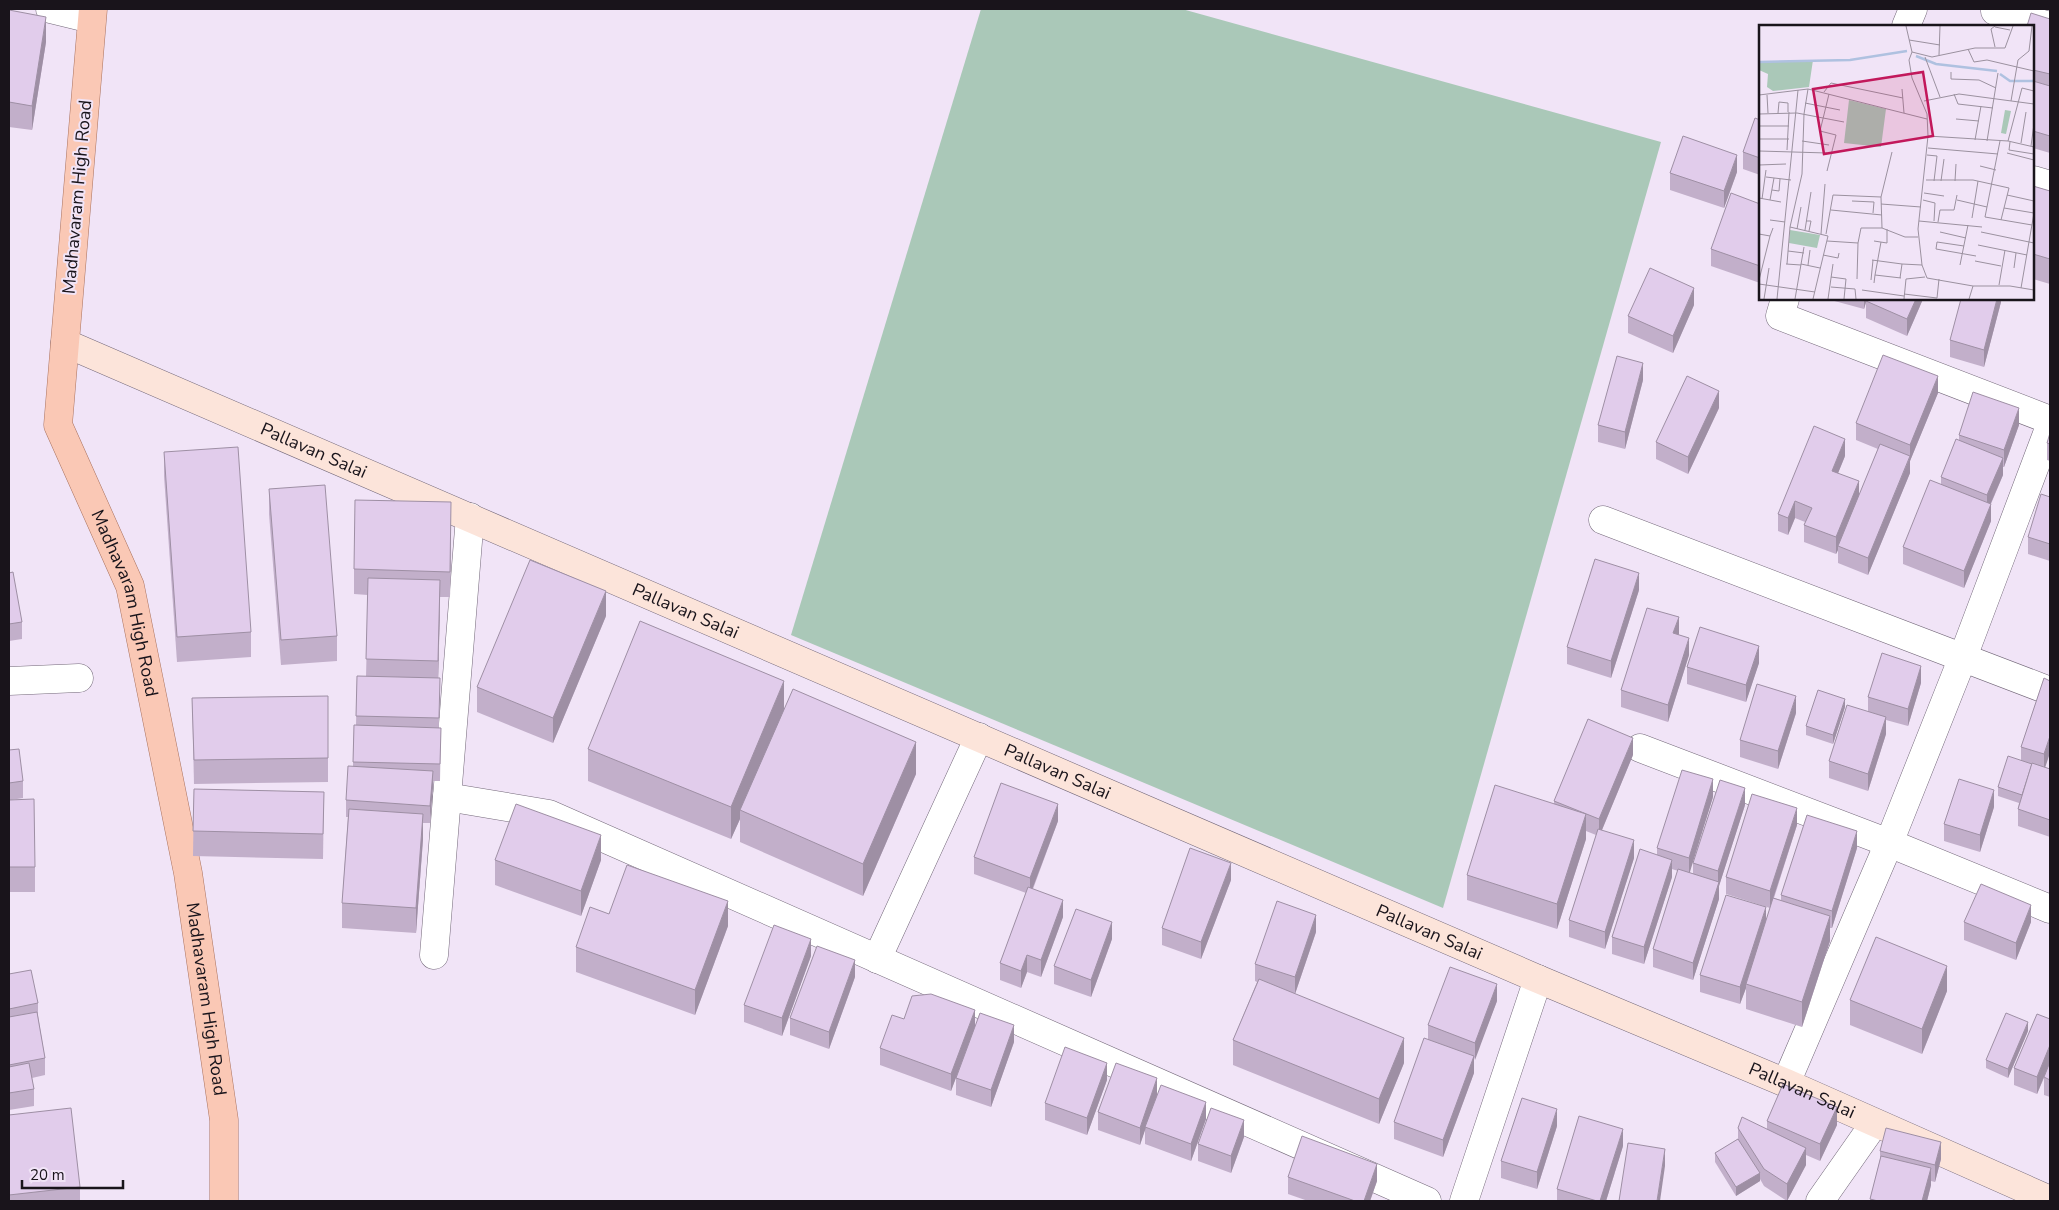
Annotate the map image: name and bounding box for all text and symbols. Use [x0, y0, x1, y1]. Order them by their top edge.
inset map [1759, 25, 2034, 300]
street label: Madhavaram High Road [57, 99, 97, 295]
street label: Pallavan Salai [257, 417, 371, 484]
street label: Madhavaram High Road [85, 506, 164, 699]
street label: Pallavan Salai [629, 577, 743, 645]
street label: Pallavan Salai [1000, 738, 1114, 805]
street label: Pallavan Salai [1372, 898, 1486, 966]
street label: Madhavaram High Road [180, 901, 232, 1097]
street label: Pallavan Salai [1745, 1057, 1859, 1124]
scale bar [22, 1158, 124, 1190]
text: 20 m [30, 1165, 65, 1185]

